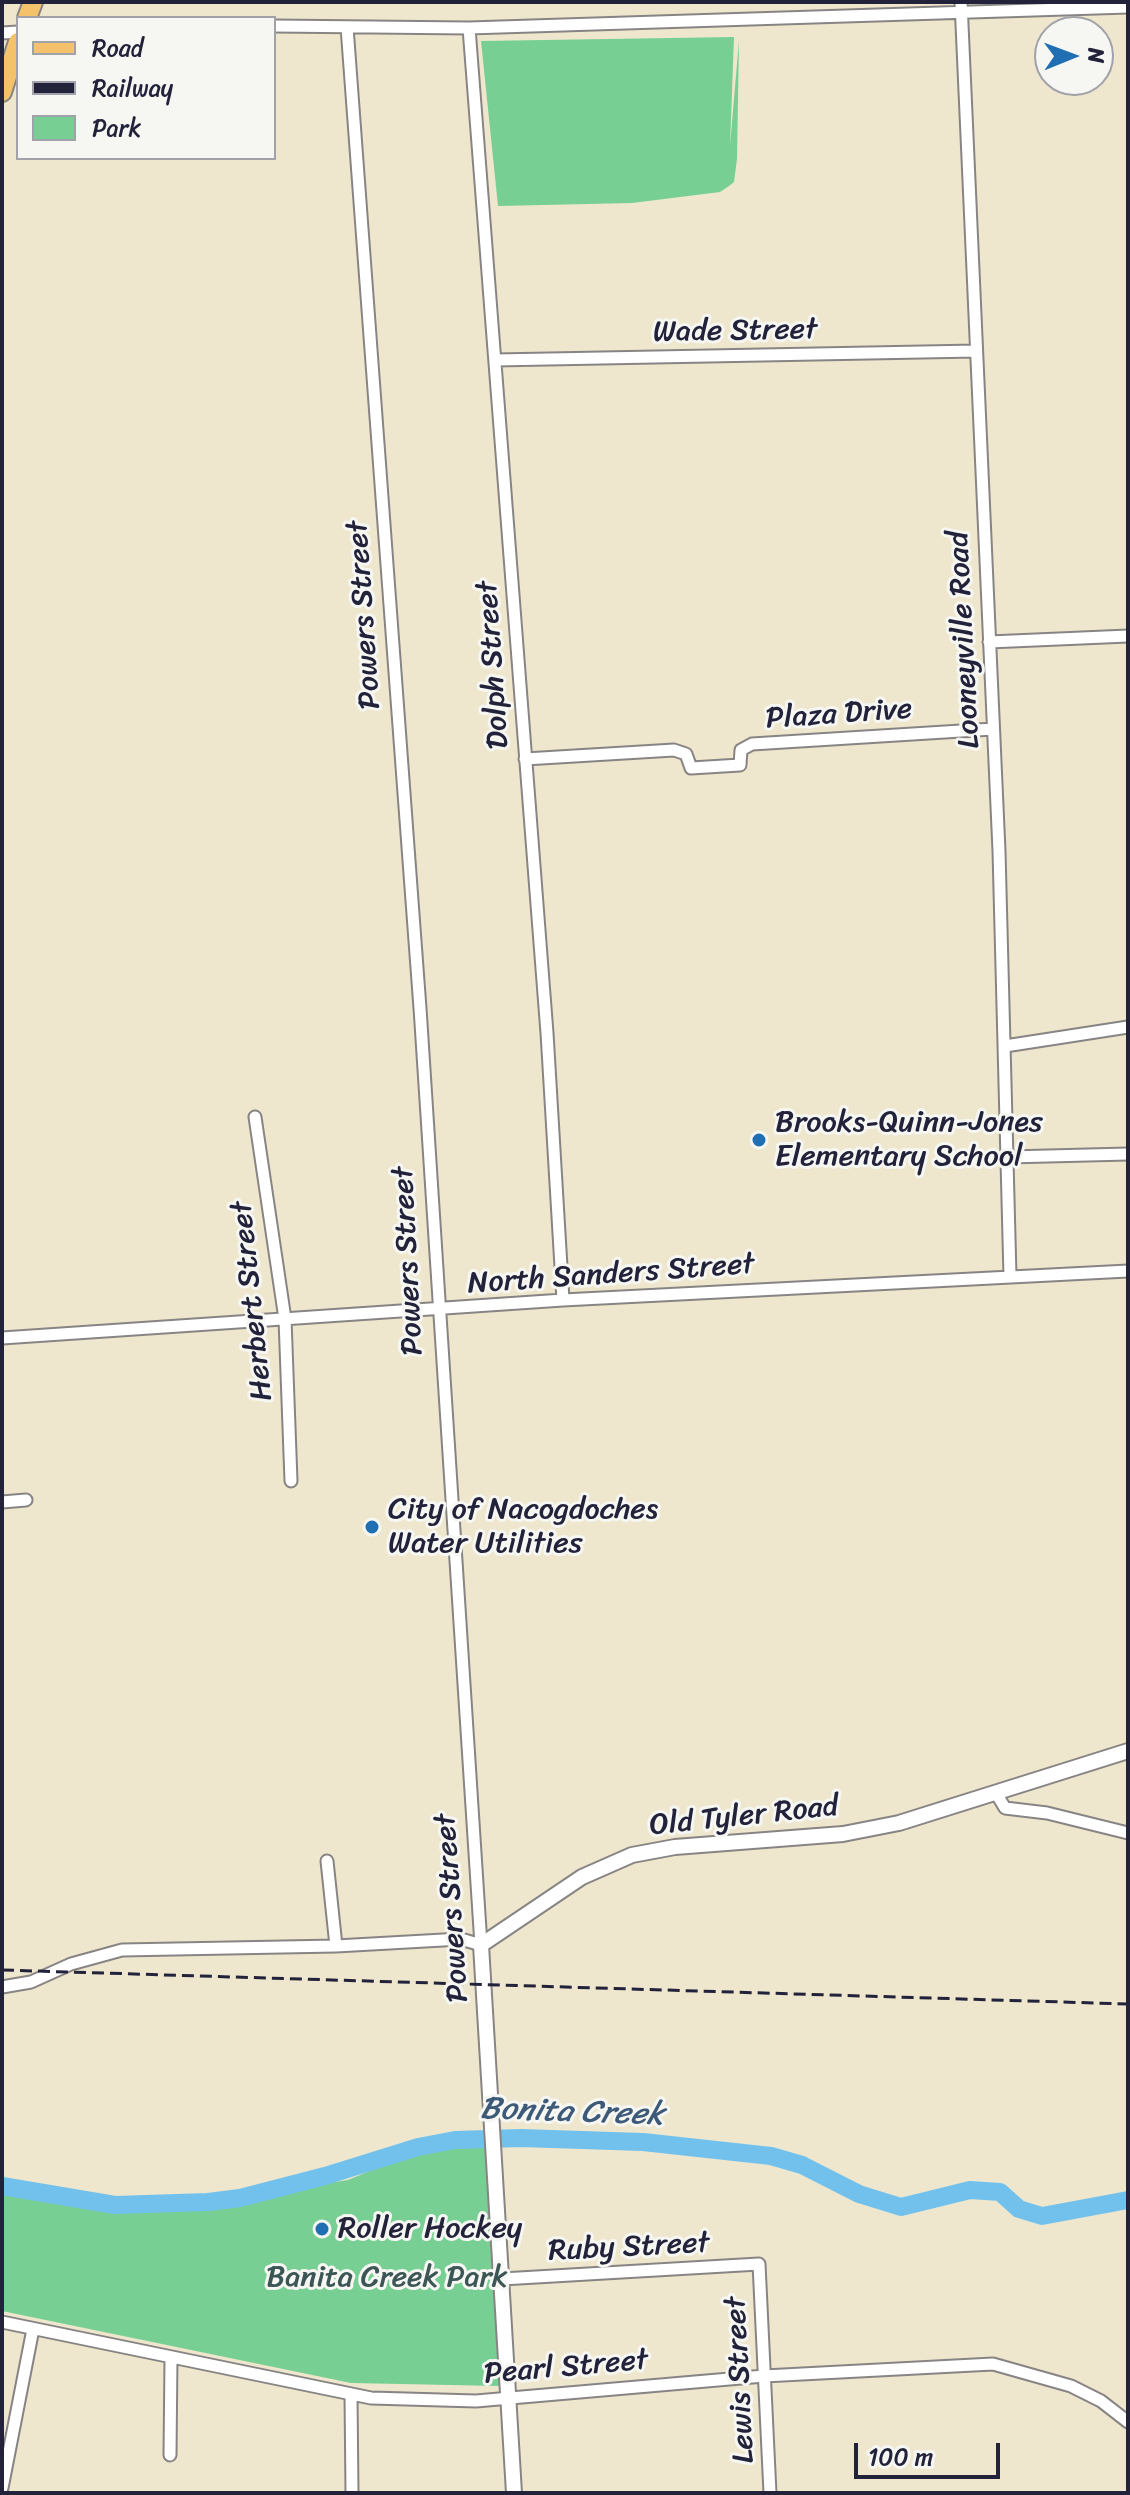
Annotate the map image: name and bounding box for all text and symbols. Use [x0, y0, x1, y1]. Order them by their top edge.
legend [16, 16, 276, 160]
north arrow [1034, 16, 1114, 96]
text: Road [92, 27, 143, 69]
text: N [1077, 48, 1116, 64]
text: Railway [92, 67, 173, 109]
text: Park [92, 107, 141, 149]
street label: Wade Street [652, 313, 818, 351]
street label: Powers Street [340, 519, 390, 711]
street label: Looneyville Road [941, 531, 989, 749]
street label: Dolph Street [470, 580, 518, 750]
street label: Plaza Drive [765, 692, 913, 738]
place label: Brooks-Quinn-Jones Elementary School [775, 1105, 1043, 1176]
marker: Brooks-Quinn-Jones Elementary School [750, 1131, 768, 1149]
street label: Powers Street [386, 1166, 432, 1356]
street label: Herbert Street [225, 1199, 281, 1403]
street label: North Sanders Street [466, 1247, 756, 1303]
place label: City of Nacogdoches Water Utilities [388, 1492, 658, 1562]
marker: City of Nacogdoches Water Utilities [363, 1518, 381, 1536]
street label: Old Tyler Road [648, 1789, 840, 1845]
street label: Powers Street [428, 1812, 478, 2004]
water label: Bonita Creek [479, 2091, 665, 2135]
place label: Roller Hockey [338, 2211, 522, 2247]
marker: Roller Hockey [313, 2220, 331, 2238]
street label: Ruby Street [548, 2226, 710, 2270]
park label: Banita Creek Park [266, 2260, 508, 2296]
street label: Lewis Street [719, 2296, 763, 2464]
street label: Pearl Street [482, 2343, 650, 2393]
scale bar [858, 2427, 1004, 2477]
text: 100 m [868, 2436, 933, 2478]

